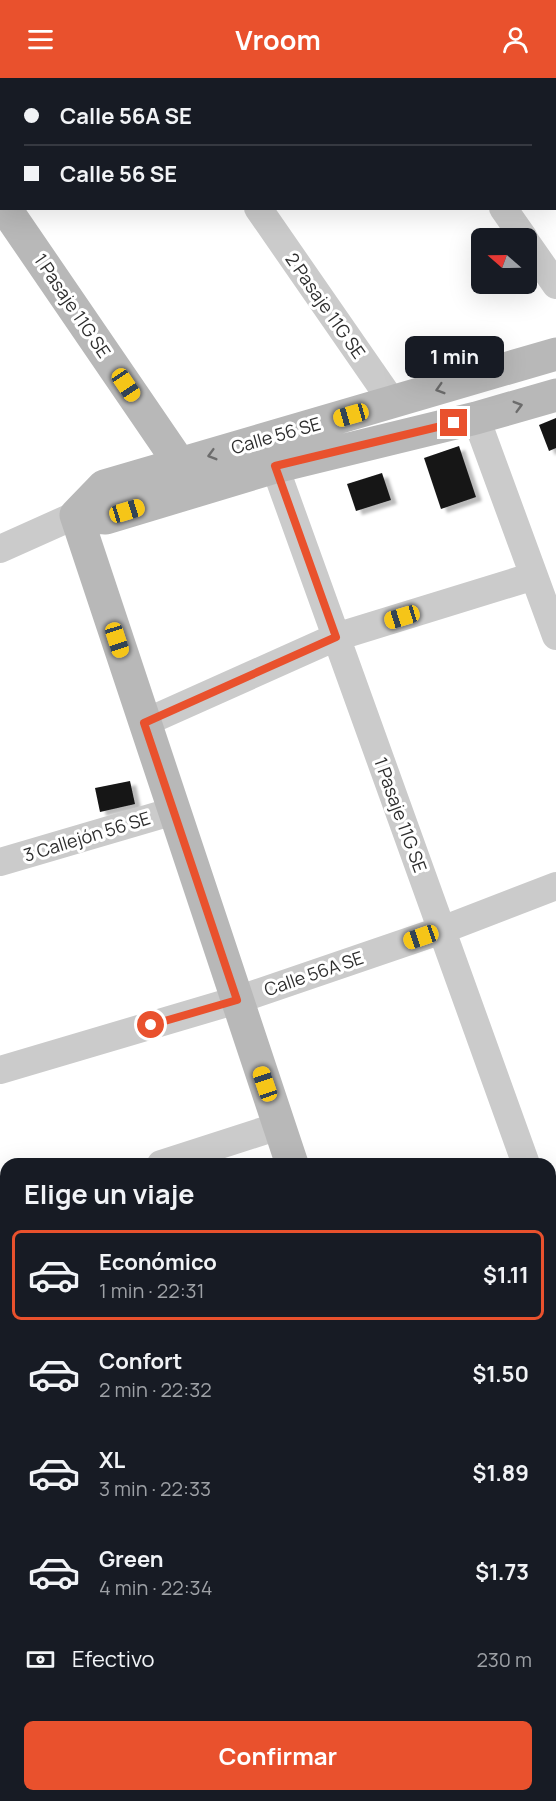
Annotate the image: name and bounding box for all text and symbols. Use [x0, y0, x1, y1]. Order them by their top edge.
text: Vroom [235, 21, 321, 58]
icon: menu [24, 23, 57, 56]
icon: person [499, 23, 532, 56]
text: Calle 56A SE [60, 101, 192, 131]
text: Calle 56 SE [60, 159, 177, 189]
north arrow [471, 228, 537, 294]
map controls [471, 228, 537, 294]
street label: 2 Pasaje 11G SE [280, 248, 371, 363]
street label: 1 Pasaje 11G SE [29, 249, 117, 362]
callout: 1 min [404, 336, 504, 378]
text: 1 min [430, 343, 479, 370]
car [108, 365, 144, 405]
one-way arrow [435, 382, 446, 394]
car [331, 401, 371, 429]
one-way arrow [512, 401, 523, 413]
route end [440, 409, 467, 436]
street label: Calle 56 SE [228, 411, 323, 459]
one-way arrow [207, 448, 218, 460]
car [107, 497, 147, 525]
car [382, 603, 422, 631]
car [103, 620, 131, 660]
street label: 1 Pasaje 11G SE [369, 754, 433, 876]
street label: 3 Callejón 56 SE [20, 805, 153, 867]
car [401, 923, 441, 951]
street label: Calle 56A SE [261, 945, 366, 1001]
route start [137, 1011, 164, 1038]
car [251, 1064, 279, 1104]
text: Elige un viaje [24, 1175, 195, 1212]
text: Económico [99, 1247, 217, 1277]
icon: car [27, 1248, 81, 1302]
text: $1.11 [483, 1260, 529, 1290]
text: 1 min · 22:31 [99, 1277, 204, 1304]
text: Confort [99, 1346, 182, 1376]
icon: car [27, 1347, 81, 1401]
text: $1.50 [472, 1359, 529, 1389]
text: 2 min · 22:32 [99, 1376, 212, 1403]
text: XL [99, 1445, 125, 1475]
icon: car [27, 1446, 81, 1500]
text: $1.89 [473, 1458, 529, 1488]
text: 3 min · 22:33 [99, 1475, 211, 1502]
text: Green [99, 1544, 164, 1574]
icon: car [27, 1545, 81, 1599]
text: $1.73 [475, 1557, 529, 1587]
text: 4 min · 22:34 [99, 1574, 212, 1601]
icon: cash [24, 1643, 57, 1676]
text: Efectivo [72, 1644, 155, 1674]
text: 230 m [476, 1646, 532, 1673]
button: Confirmar [24, 1721, 532, 1790]

